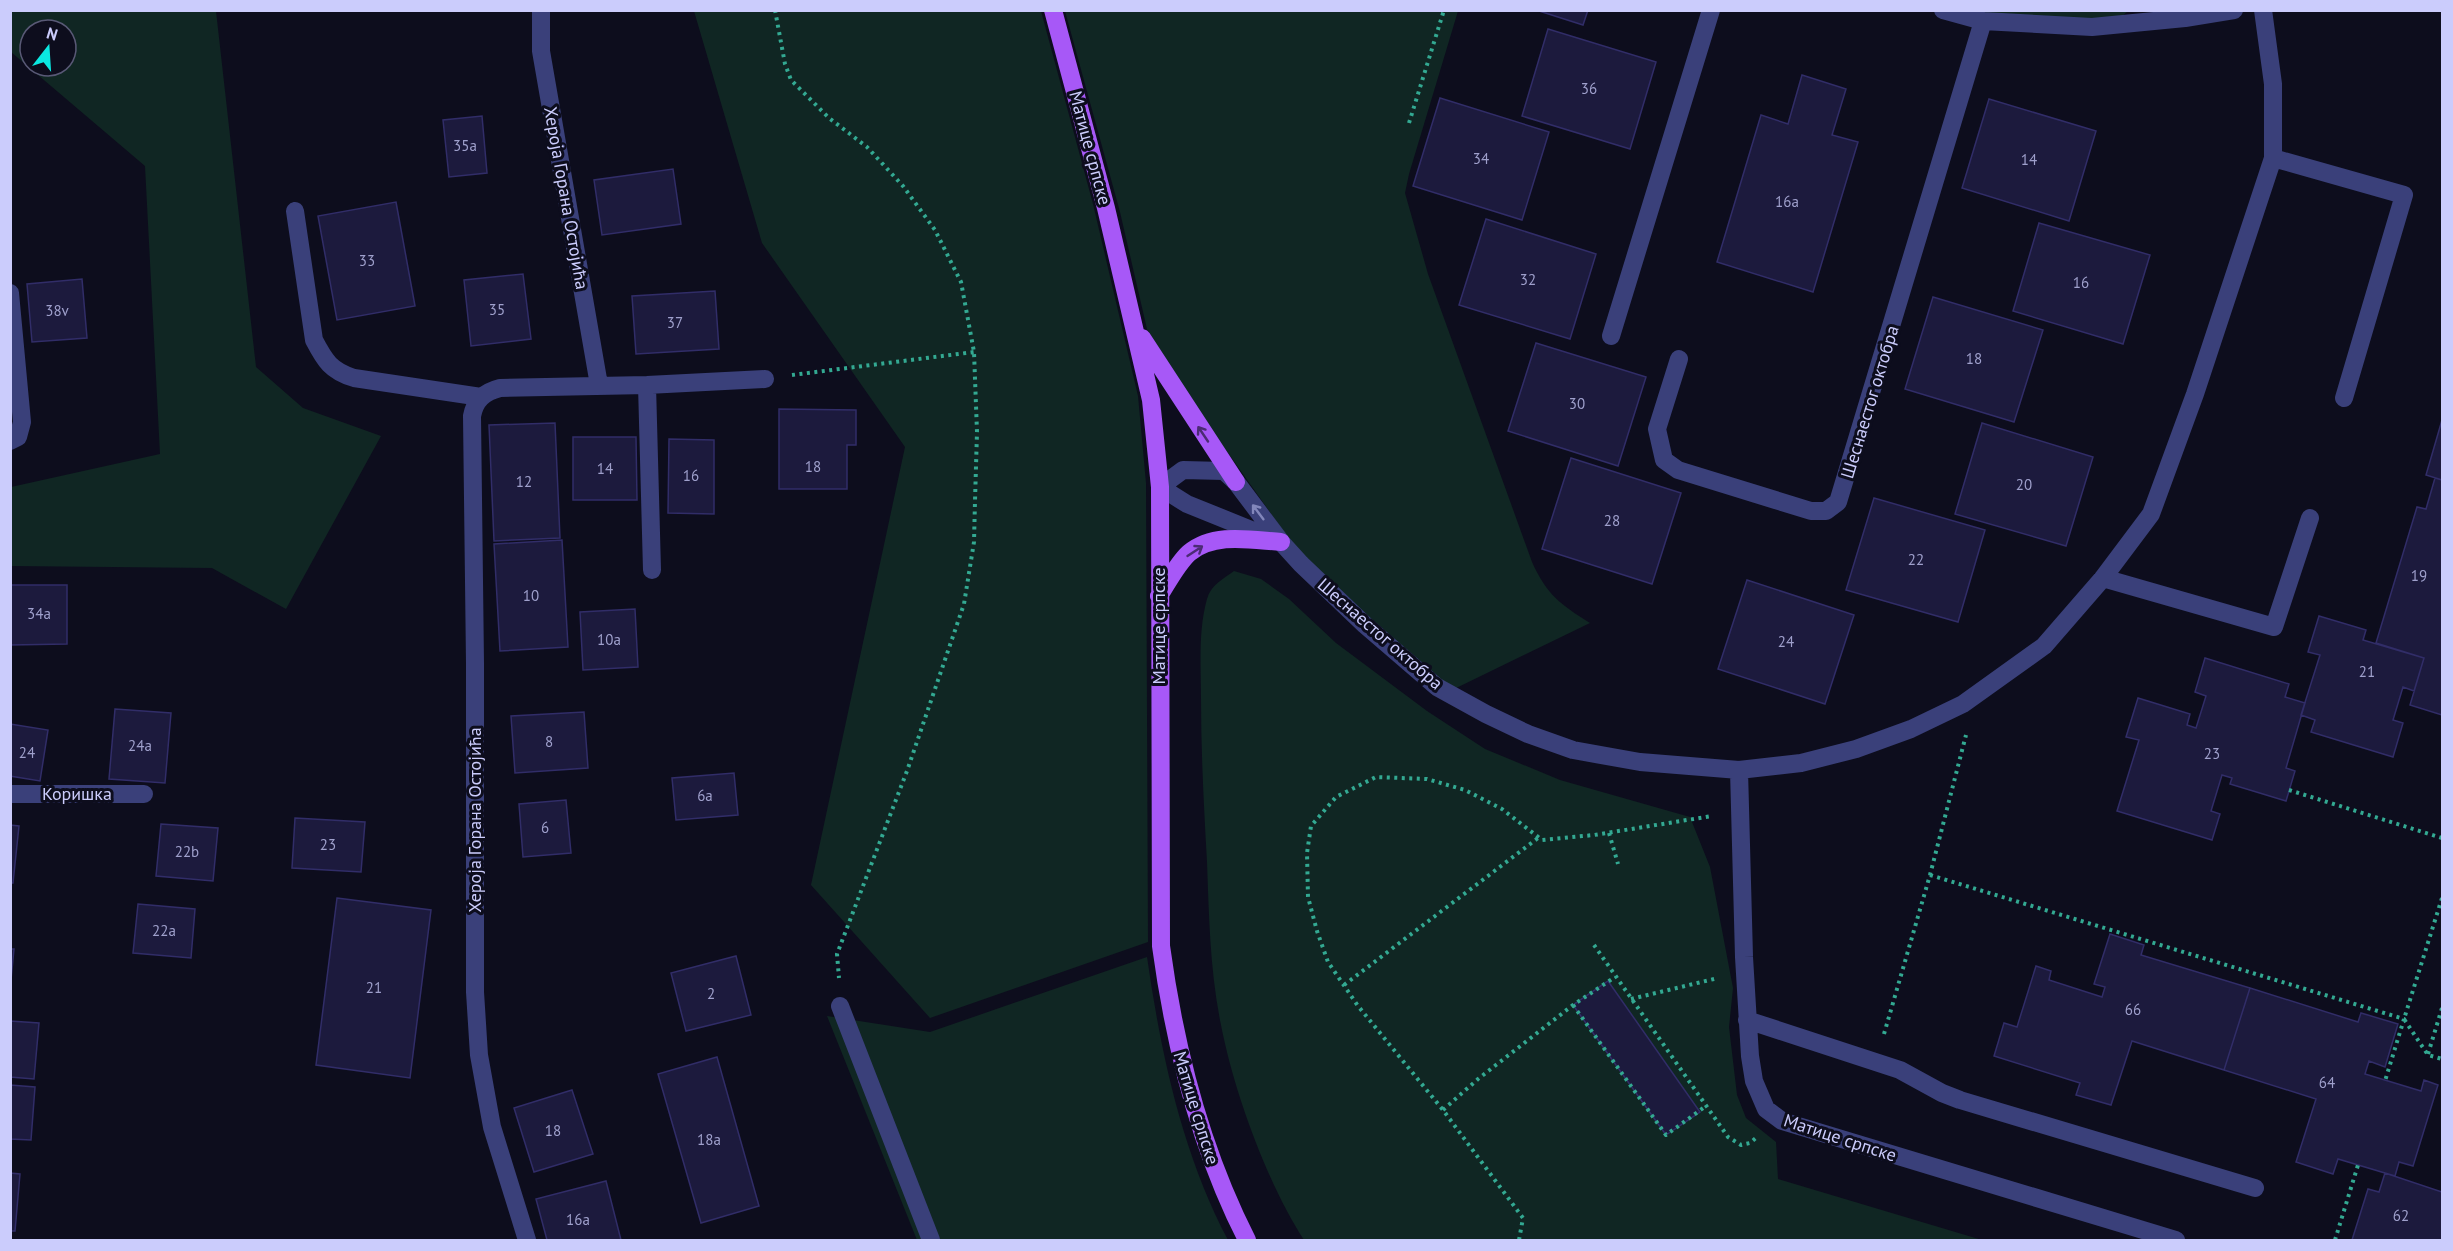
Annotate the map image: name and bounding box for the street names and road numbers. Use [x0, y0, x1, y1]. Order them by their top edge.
street label: Матице српске [1064, 88, 1117, 207]
street label: Хероја Горана Остојића [539, 105, 594, 291]
street label: Шеснаестог октобра [1835, 323, 1904, 481]
street label: Матице српске [1147, 567, 1170, 685]
street label: Шеснаестог октобра [1313, 573, 1448, 694]
street label: Хероја Горана Остојића [463, 727, 486, 913]
street label: Коришка [42, 782, 112, 805]
street label: Матице српске [1168, 1048, 1225, 1167]
street label: Матице српске [1781, 1108, 1899, 1167]

